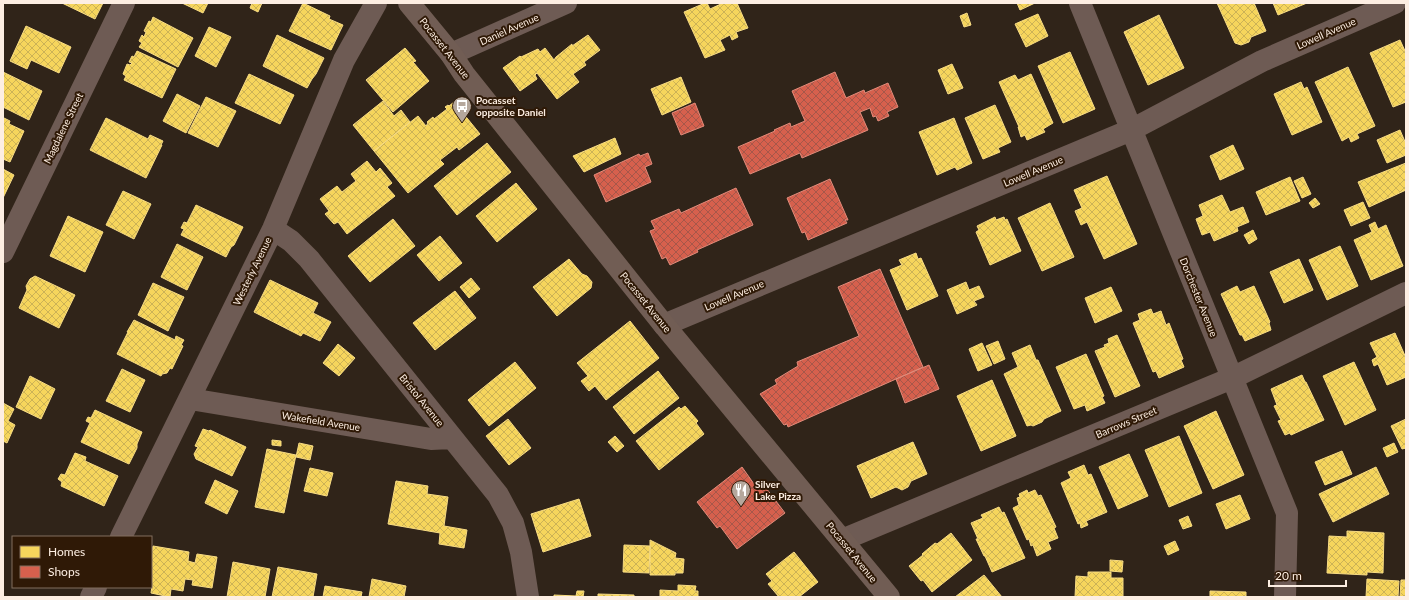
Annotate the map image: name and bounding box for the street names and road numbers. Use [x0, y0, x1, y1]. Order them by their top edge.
street label: Daniel Avenue [478, 11, 540, 47]
street label: Pocasset Avenue [417, 15, 473, 81]
street label: Lowell Avenue [1295, 15, 1357, 51]
street label: Magdalene Street [41, 90, 85, 165]
street label: Lowell Avenue [1001, 153, 1065, 189]
street label: Westerly Avenue [230, 235, 274, 307]
street label: Dorchester Avenue [1178, 256, 1220, 338]
street label: Pocasset Avenue [618, 269, 674, 335]
street label: Lowell Avenue [702, 277, 766, 313]
street label: Bristol Avenue [397, 371, 447, 429]
street label: Barrows Street [1094, 404, 1159, 440]
street label: Wakefield Avenue [281, 409, 361, 433]
street label: Pocasset Avenue [824, 519, 880, 585]

